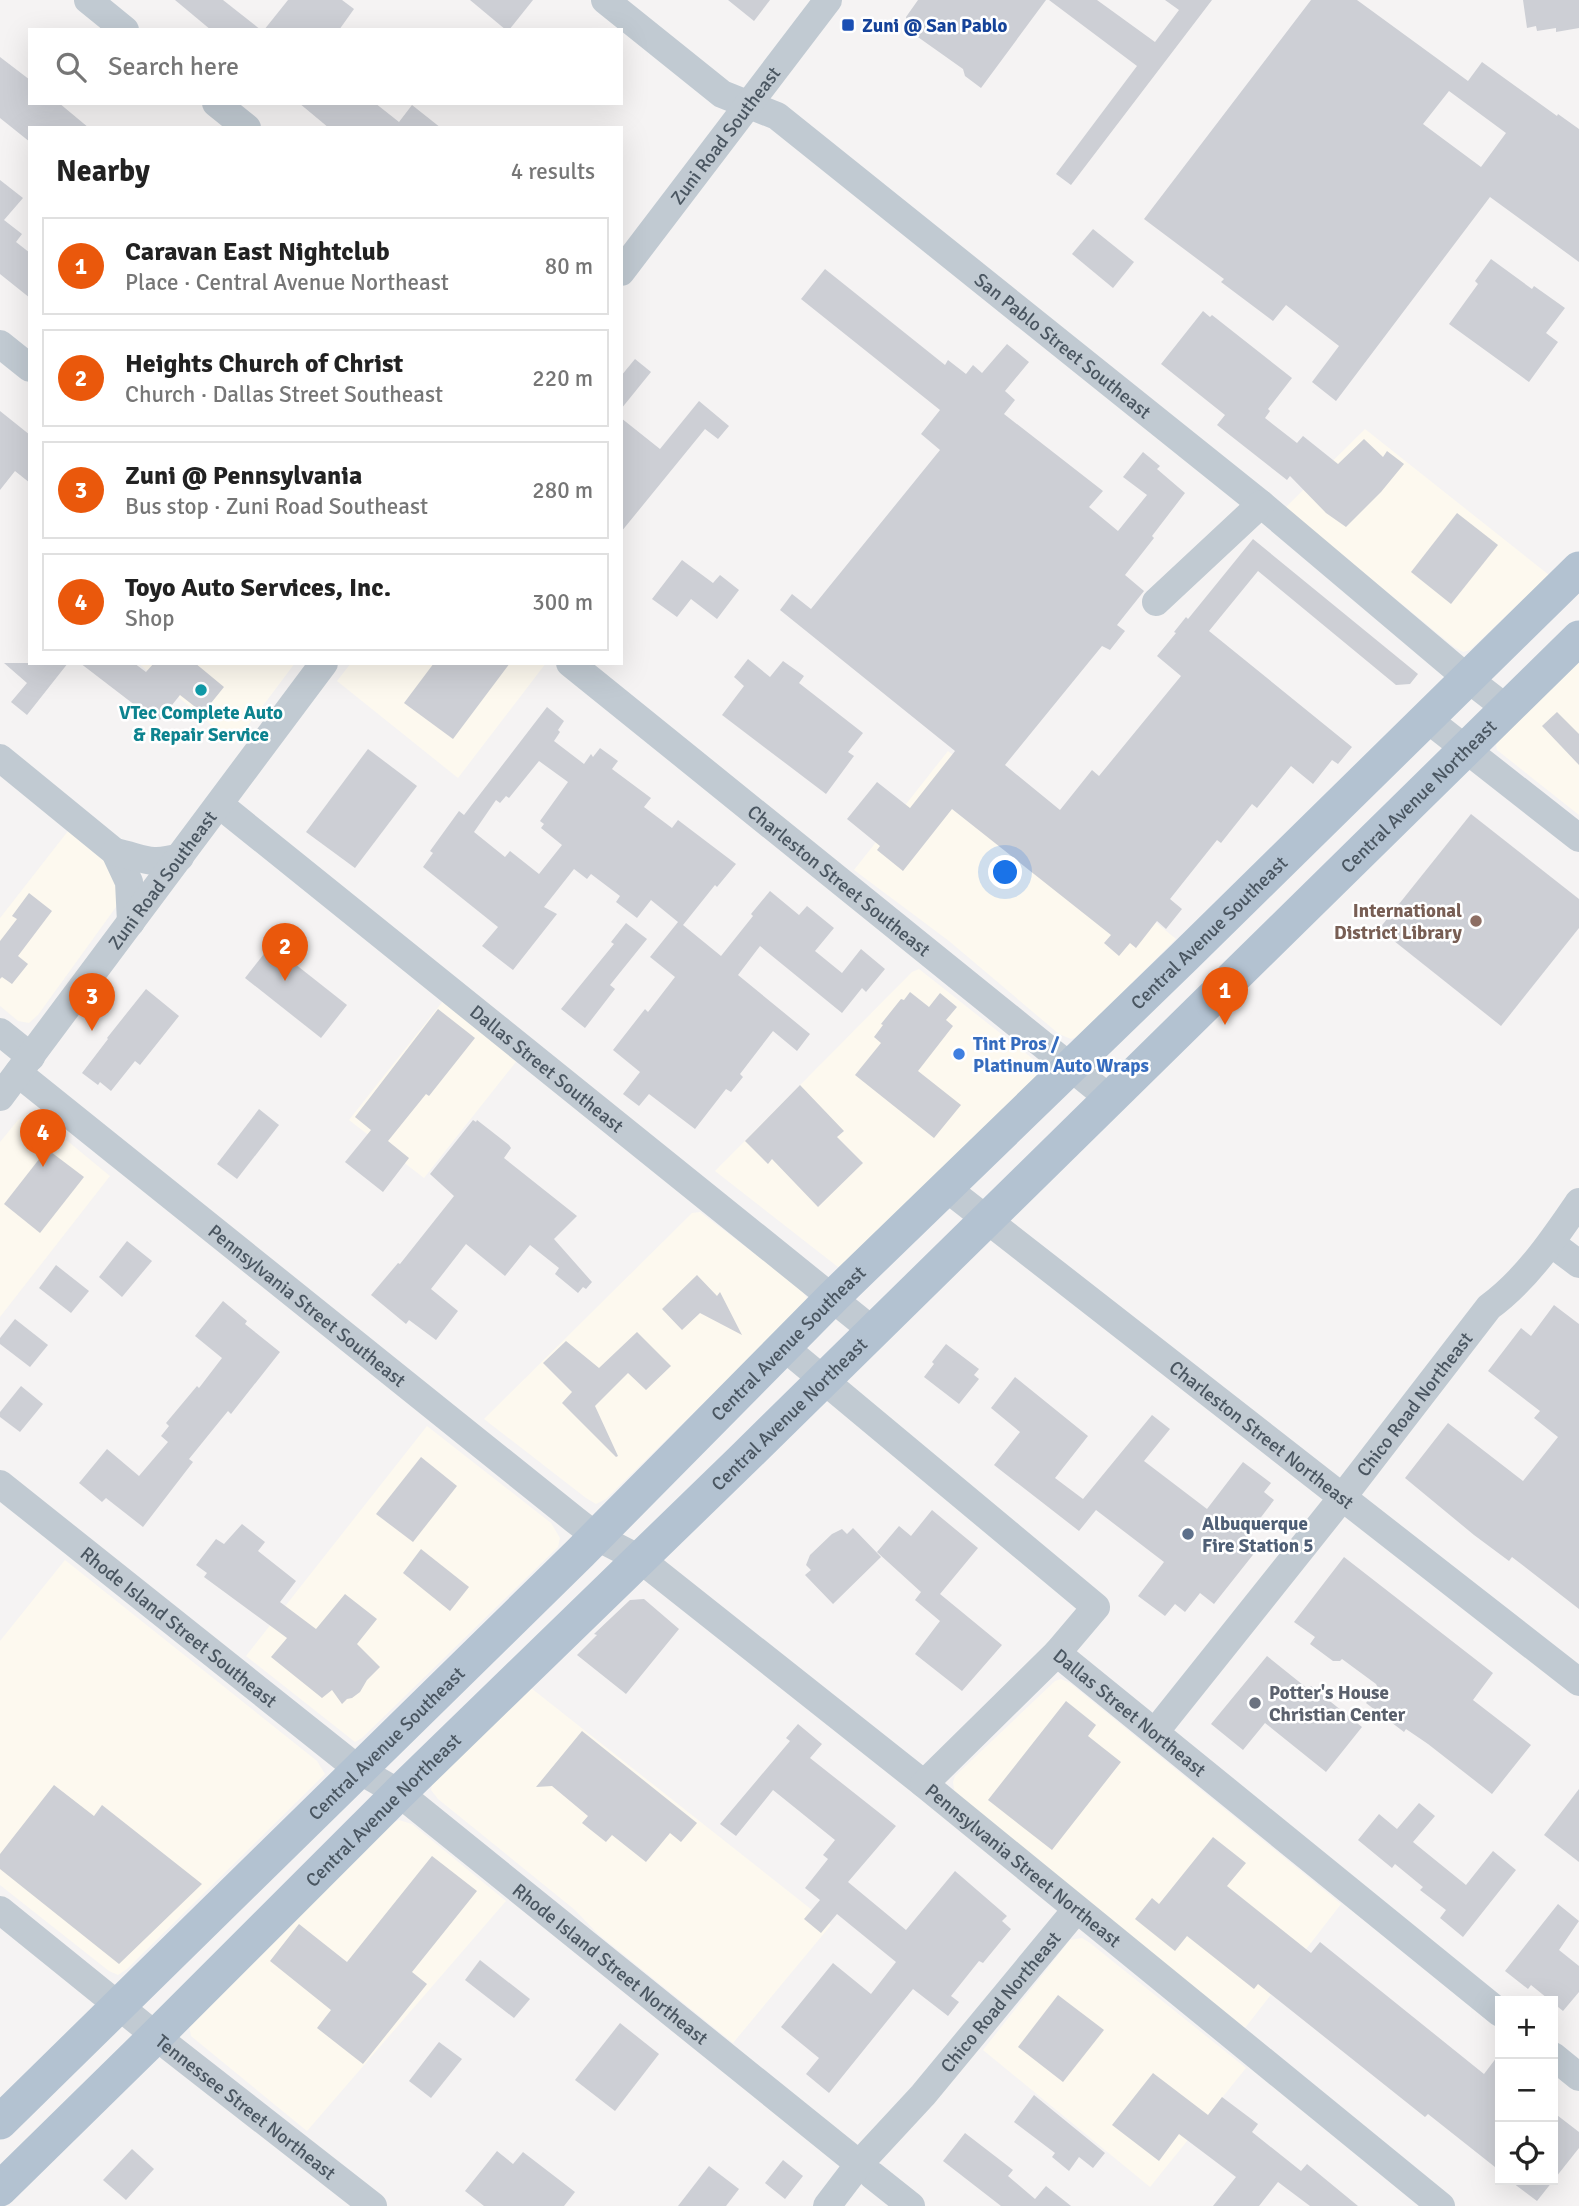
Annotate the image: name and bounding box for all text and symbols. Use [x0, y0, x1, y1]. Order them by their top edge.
place label: Zuni @ San Pablo [862, 14, 1008, 38]
marker: Zuni @ San Pablo [840, 17, 856, 33]
search box [28, 28, 623, 105]
icon: search [52, 48, 90, 86]
text: Search here [108, 51, 239, 83]
street label: Zuni Road Southeast [666, 62, 786, 210]
text: Nearby [56, 153, 150, 190]
text: 4 results [511, 157, 595, 186]
text: Caravan East Nightclub [125, 236, 390, 268]
text: 1 [75, 252, 87, 281]
text: 80 m [545, 252, 593, 281]
text: Place · Central Avenue Northeast [125, 268, 449, 297]
street label: San Pablo Street Southeast [969, 268, 1156, 425]
text: Heights Church of Christ [125, 348, 403, 380]
text: 2 [75, 364, 87, 393]
text: 220 m [532, 364, 593, 393]
text: Church · Dallas Street Southeast [125, 380, 443, 409]
text: Zuni @ Pennsylvania [125, 460, 362, 492]
text: 3 [75, 476, 87, 505]
text: 280 m [532, 476, 593, 505]
text: Bus stop · Zuni Road Southeast [125, 492, 428, 521]
text: Toyo Auto Services, Inc. [125, 572, 391, 604]
text: 4 [75, 588, 87, 617]
text: 300 m [532, 588, 593, 617]
text: Shop [125, 604, 174, 633]
marker: VTec Complete Auto & Repair Service [193, 682, 209, 698]
place label: VTec Complete Auto & Repair Service [119, 701, 283, 747]
street label: Central Avenue Northeast [1336, 715, 1502, 878]
street label: Charleston Street Southeast [742, 800, 935, 962]
street label: Zuni Road Southeast [103, 806, 223, 955]
street label: Central Avenue Southeast [1126, 851, 1293, 1015]
your location [988, 855, 1022, 889]
place label: International District Library [1334, 899, 1463, 945]
marker: International District Library [1468, 913, 1484, 929]
pin: 2 [262, 923, 308, 981]
pin: 1 [1202, 967, 1248, 1025]
pin: 3 [69, 973, 115, 1031]
street label: Dallas Street Southeast [465, 1000, 628, 1139]
place label: Tint Pros / Platinum Auto Wraps [973, 1032, 1149, 1078]
marker: Tint Pros / Platinum Auto Wraps [951, 1046, 967, 1062]
pin: 4 [20, 1109, 66, 1167]
street label: Pennsylvania Street Southeast [203, 1219, 411, 1393]
street label: Central Avenue Southeast [706, 1261, 871, 1427]
street label: Chico Road Northeast [1352, 1327, 1478, 1482]
street label: Central Avenue Northeast [706, 1333, 873, 1496]
street label: Charleston Street Northeast [1164, 1356, 1359, 1515]
place label: Albuquerque Fire Station 5 [1202, 1512, 1314, 1558]
marker: Albuquerque Fire Station 5 [1180, 1526, 1196, 1542]
street label: Rhode Island Street Southeast [75, 1542, 282, 1713]
street label: Dallas Street Northeast [1048, 1644, 1211, 1783]
street label: Central Avenue Southeast [304, 1662, 470, 1826]
place label: Potter's House Christian Center [1269, 1681, 1406, 1727]
marker: Potter's House Christian Center [1247, 1695, 1263, 1711]
street label: Central Avenue Northeast [301, 1728, 467, 1893]
street label: Pennsylvania Street Northeast [920, 1779, 1126, 1953]
street label: Rhode Island Street Northeast [507, 1878, 713, 2051]
street label: Chico Road Northeast [936, 1927, 1067, 2078]
map controls [1495, 1996, 1558, 2185]
button: + [1495, 1996, 1558, 2059]
street label: Tennessee Street Northeast [150, 2030, 341, 2186]
button: − [1495, 2059, 1558, 2122]
button: locate [1495, 2122, 1558, 2185]

